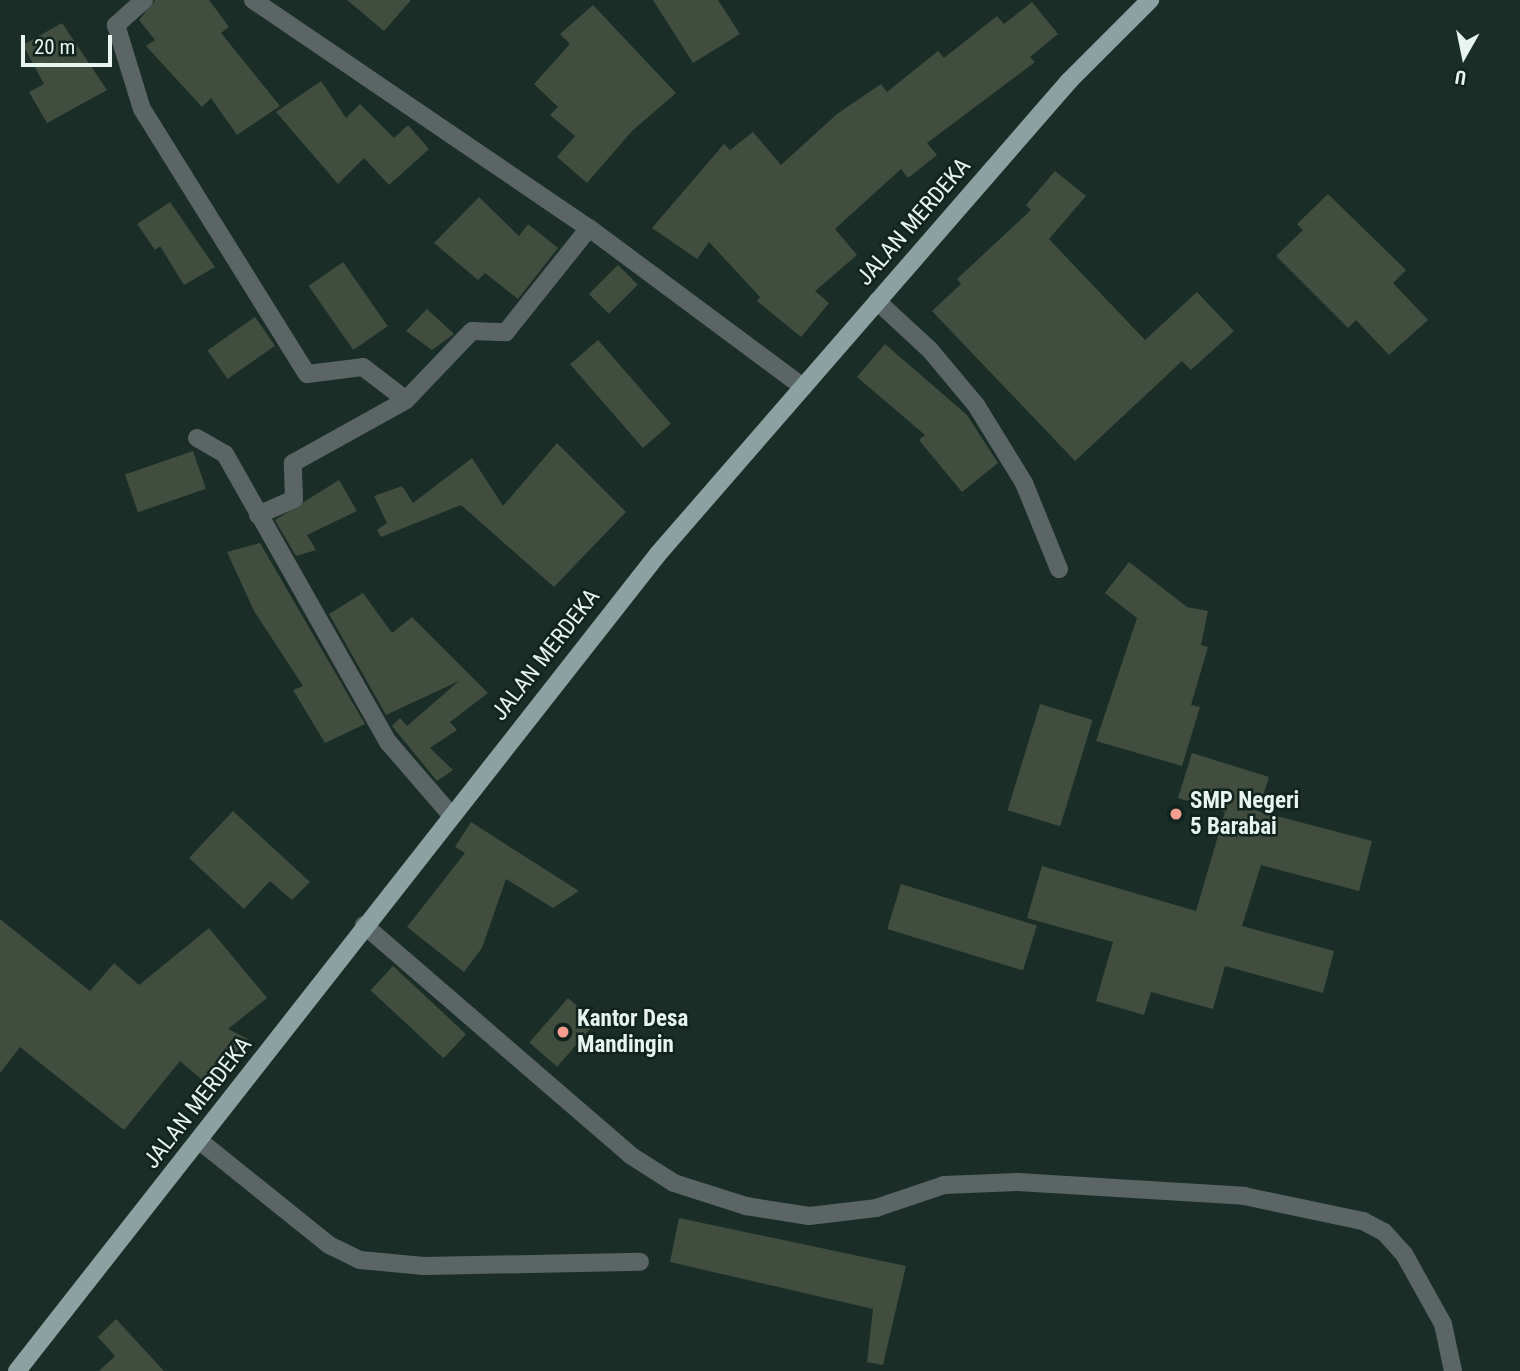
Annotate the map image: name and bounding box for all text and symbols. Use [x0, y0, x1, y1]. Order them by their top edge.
scale bar [24, 21, 116, 65]
north arrow [1429, 21, 1499, 91]
text: 20 m [34, 35, 75, 59]
text: U [1453, 65, 1468, 89]
street label: JALAN MERDEKA [851, 153, 977, 291]
street label: JALAN MERDEKA [486, 584, 606, 726]
place label: SMP Negeri 5 Barabai [1190, 787, 1299, 841]
marker: SMP Negeri 5 Barabai [1168, 806, 1184, 822]
place label: Kantor Desa Mandingin [577, 1005, 688, 1059]
marker: Kantor Desa Mandingin [555, 1024, 571, 1040]
street label: JALAN MERDEKA [138, 1032, 258, 1174]

